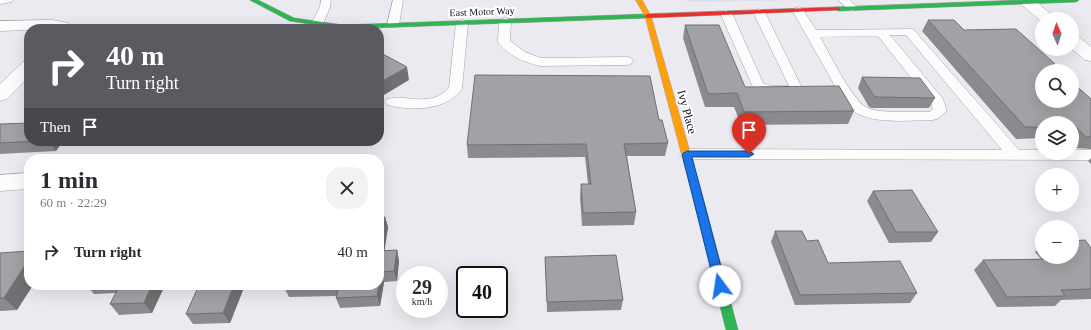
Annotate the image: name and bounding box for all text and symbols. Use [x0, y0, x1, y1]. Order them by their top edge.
street label: East Motor Way [449, 5, 515, 18]
north arrow [1035, 12, 1079, 56]
map controls [1035, 12, 1079, 264]
icon: right [40, 40, 92, 92]
text: 40 m [106, 40, 164, 71]
button: search [1035, 64, 1079, 108]
text: Turn right [106, 73, 179, 93]
street label: Ivy Place [674, 88, 700, 136]
pin [732, 113, 766, 154]
icon: arrive [79, 116, 101, 138]
button: layers [1035, 116, 1079, 160]
text: Then [40, 119, 71, 135]
icon: arrive [738, 119, 760, 141]
text: 1 min [40, 167, 98, 193]
button: close [326, 167, 368, 209]
button: + [1035, 168, 1079, 212]
text: 60 m · 22:29 [40, 195, 107, 210]
button: − [1035, 220, 1079, 264]
icon: right [40, 241, 62, 263]
text: Turn right [74, 244, 141, 260]
text: 40 m [338, 244, 368, 260]
position arrow [699, 265, 741, 307]
speed limit sign: 40 [456, 266, 508, 318]
text: 29 [412, 276, 432, 298]
text: km/h [412, 296, 432, 307]

